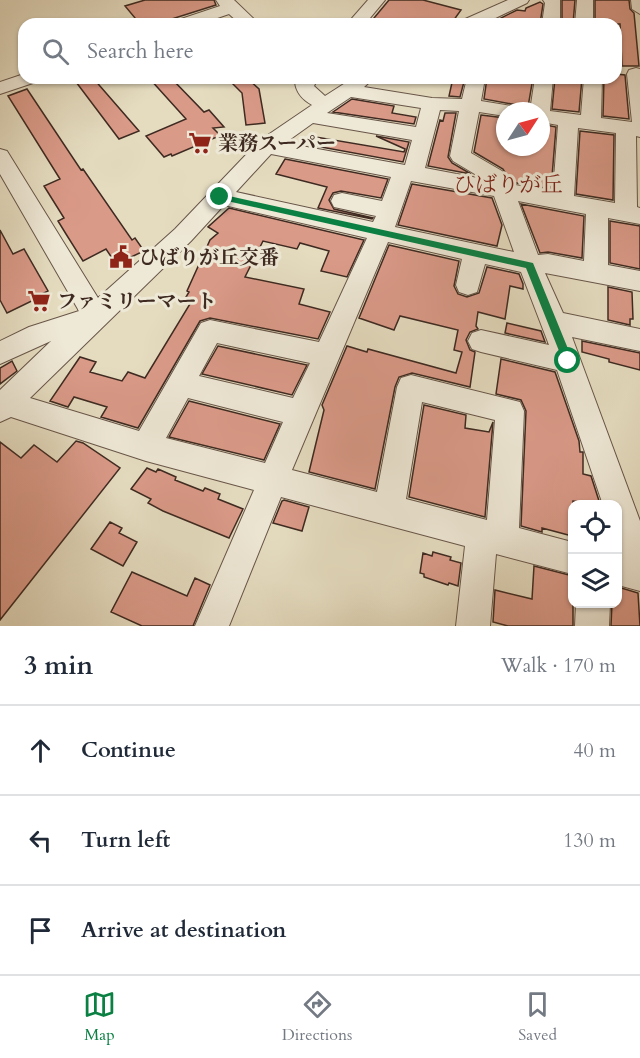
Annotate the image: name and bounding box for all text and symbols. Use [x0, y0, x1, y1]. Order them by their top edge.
search box [18, 18, 622, 84]
icon: search [39, 35, 72, 68]
text: Search here [87, 36, 194, 66]
north arrow [496, 102, 550, 156]
supermarket icon: 業務スーパー [187, 130, 213, 156]
place label: 業務スーパー [218, 130, 336, 157]
district label: ひばりが丘 [453, 170, 563, 200]
route end [206, 183, 232, 209]
public building icon: ひばりが丘交番 [108, 244, 134, 270]
place label: ひばりが丘交番 [139, 244, 279, 271]
supermarket icon: ファミリーマート [26, 288, 52, 314]
place label: ファミリーマート [57, 288, 217, 315]
route start [554, 347, 580, 373]
map controls [568, 500, 622, 608]
button: locate [568, 500, 622, 554]
button: layers [568, 554, 622, 608]
text: 3 min [24, 648, 93, 683]
text: Walk · 170 m [501, 652, 616, 679]
icon: ahead [24, 734, 57, 767]
text: Continue [81, 735, 176, 765]
text: 40 m [573, 737, 616, 764]
icon: left [24, 824, 57, 857]
text: Turn left [81, 825, 170, 855]
text: 130 m [563, 827, 616, 854]
icon: arrive [24, 914, 57, 947]
text: Arrive at destination [81, 915, 286, 945]
tab: Map [83, 988, 116, 1046]
tab: Directions [282, 988, 352, 1046]
tab: Saved [518, 988, 557, 1046]

